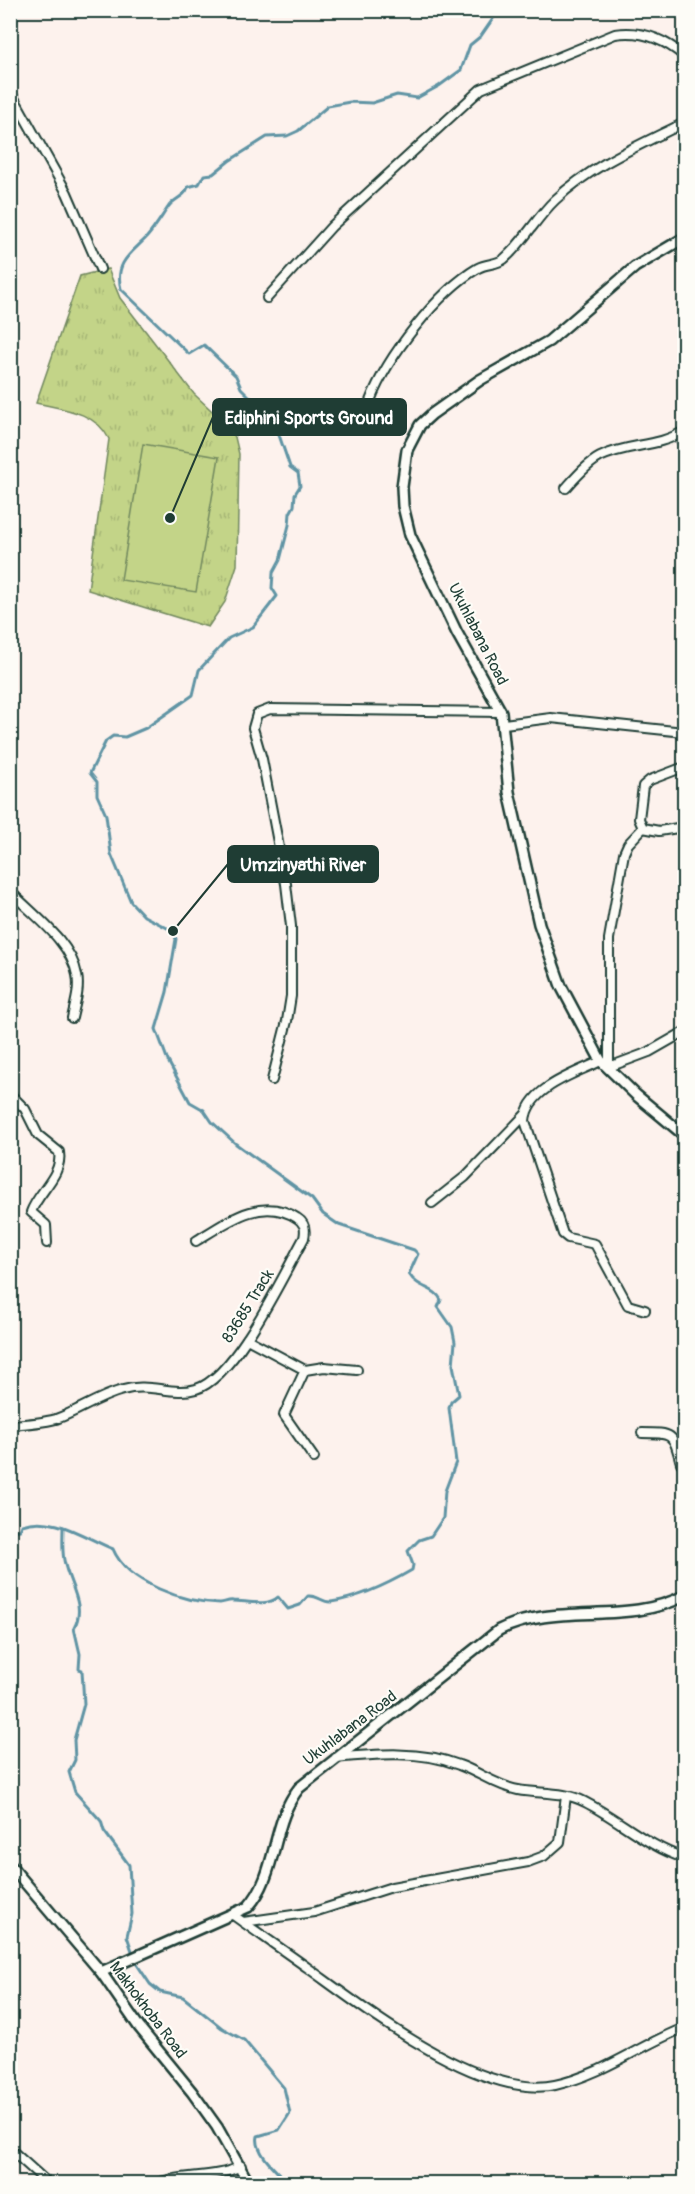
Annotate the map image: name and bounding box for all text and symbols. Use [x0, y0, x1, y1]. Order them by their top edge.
callout: Ediphini Sports Ground [213, 399, 406, 435]
text: Ediphini Sports Ground [225, 407, 394, 430]
street label: Ukuhlabana Road [444, 580, 512, 688]
callout: Umzinyathi River [228, 846, 378, 882]
text: Umzinyathi River [240, 854, 367, 877]
street label: 83685 Track [218, 1265, 279, 1346]
street label: Ukuhlabana Road [299, 1686, 401, 1770]
street label: Makhokhoba Road [105, 1957, 191, 2063]

